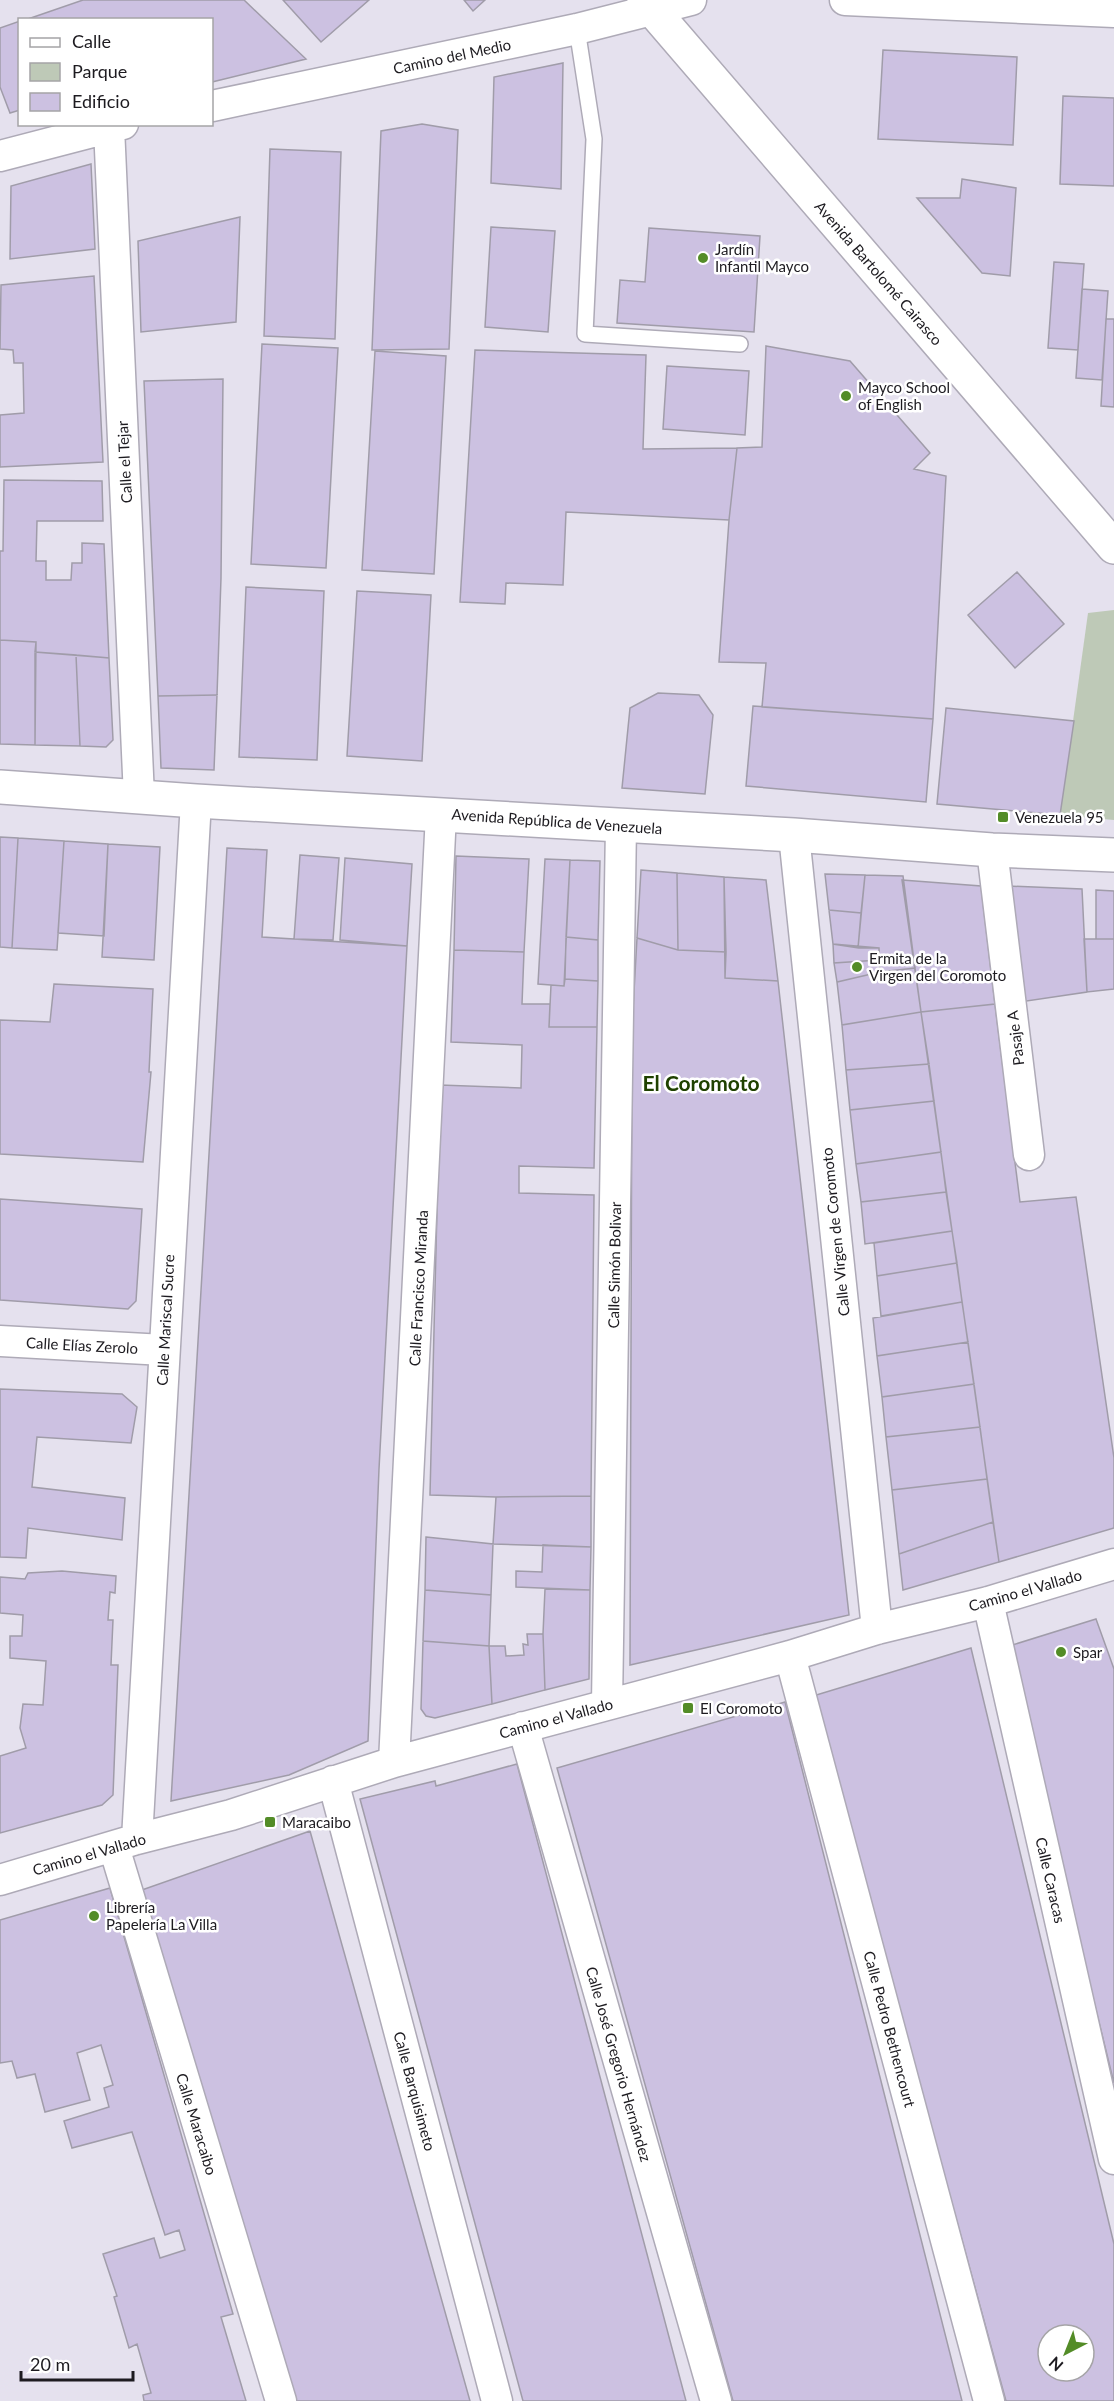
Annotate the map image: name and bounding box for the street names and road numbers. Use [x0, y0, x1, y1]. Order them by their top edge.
street label: Camino del Medio [391, 35, 513, 77]
street label: Avenida Bartolomé Cairasco [812, 197, 946, 349]
street label: Calle el Tejar [113, 420, 135, 504]
street label: Avenida República de Venezuela [451, 805, 663, 837]
street label: Pasaje A [1003, 1009, 1027, 1066]
street label: Calle Virgen de Coromoto [817, 1147, 853, 1317]
street label: Calle Simón Bolivar [604, 1201, 624, 1329]
street label: Calle Francisco Miranda [405, 1209, 431, 1367]
street label: Calle Mariscal Sucre [153, 1254, 177, 1386]
street label: Calle Elías Zerolo [26, 1333, 138, 1357]
street label: Camino el Vallado [966, 1565, 1084, 1615]
street label: Camino el Vallado [497, 1694, 615, 1742]
street label: Camino el Vallado [30, 1829, 148, 1879]
street label: Calle Caracas [1032, 1835, 1070, 1925]
street label: Calle Pedro Bethencourt [860, 1949, 920, 2110]
street label: Calle José Gregorio Hernández [582, 1964, 656, 2164]
street label: Calle Barquisimeto [390, 2029, 440, 2153]
street label: Calle Maracaibo [173, 2071, 221, 2177]

